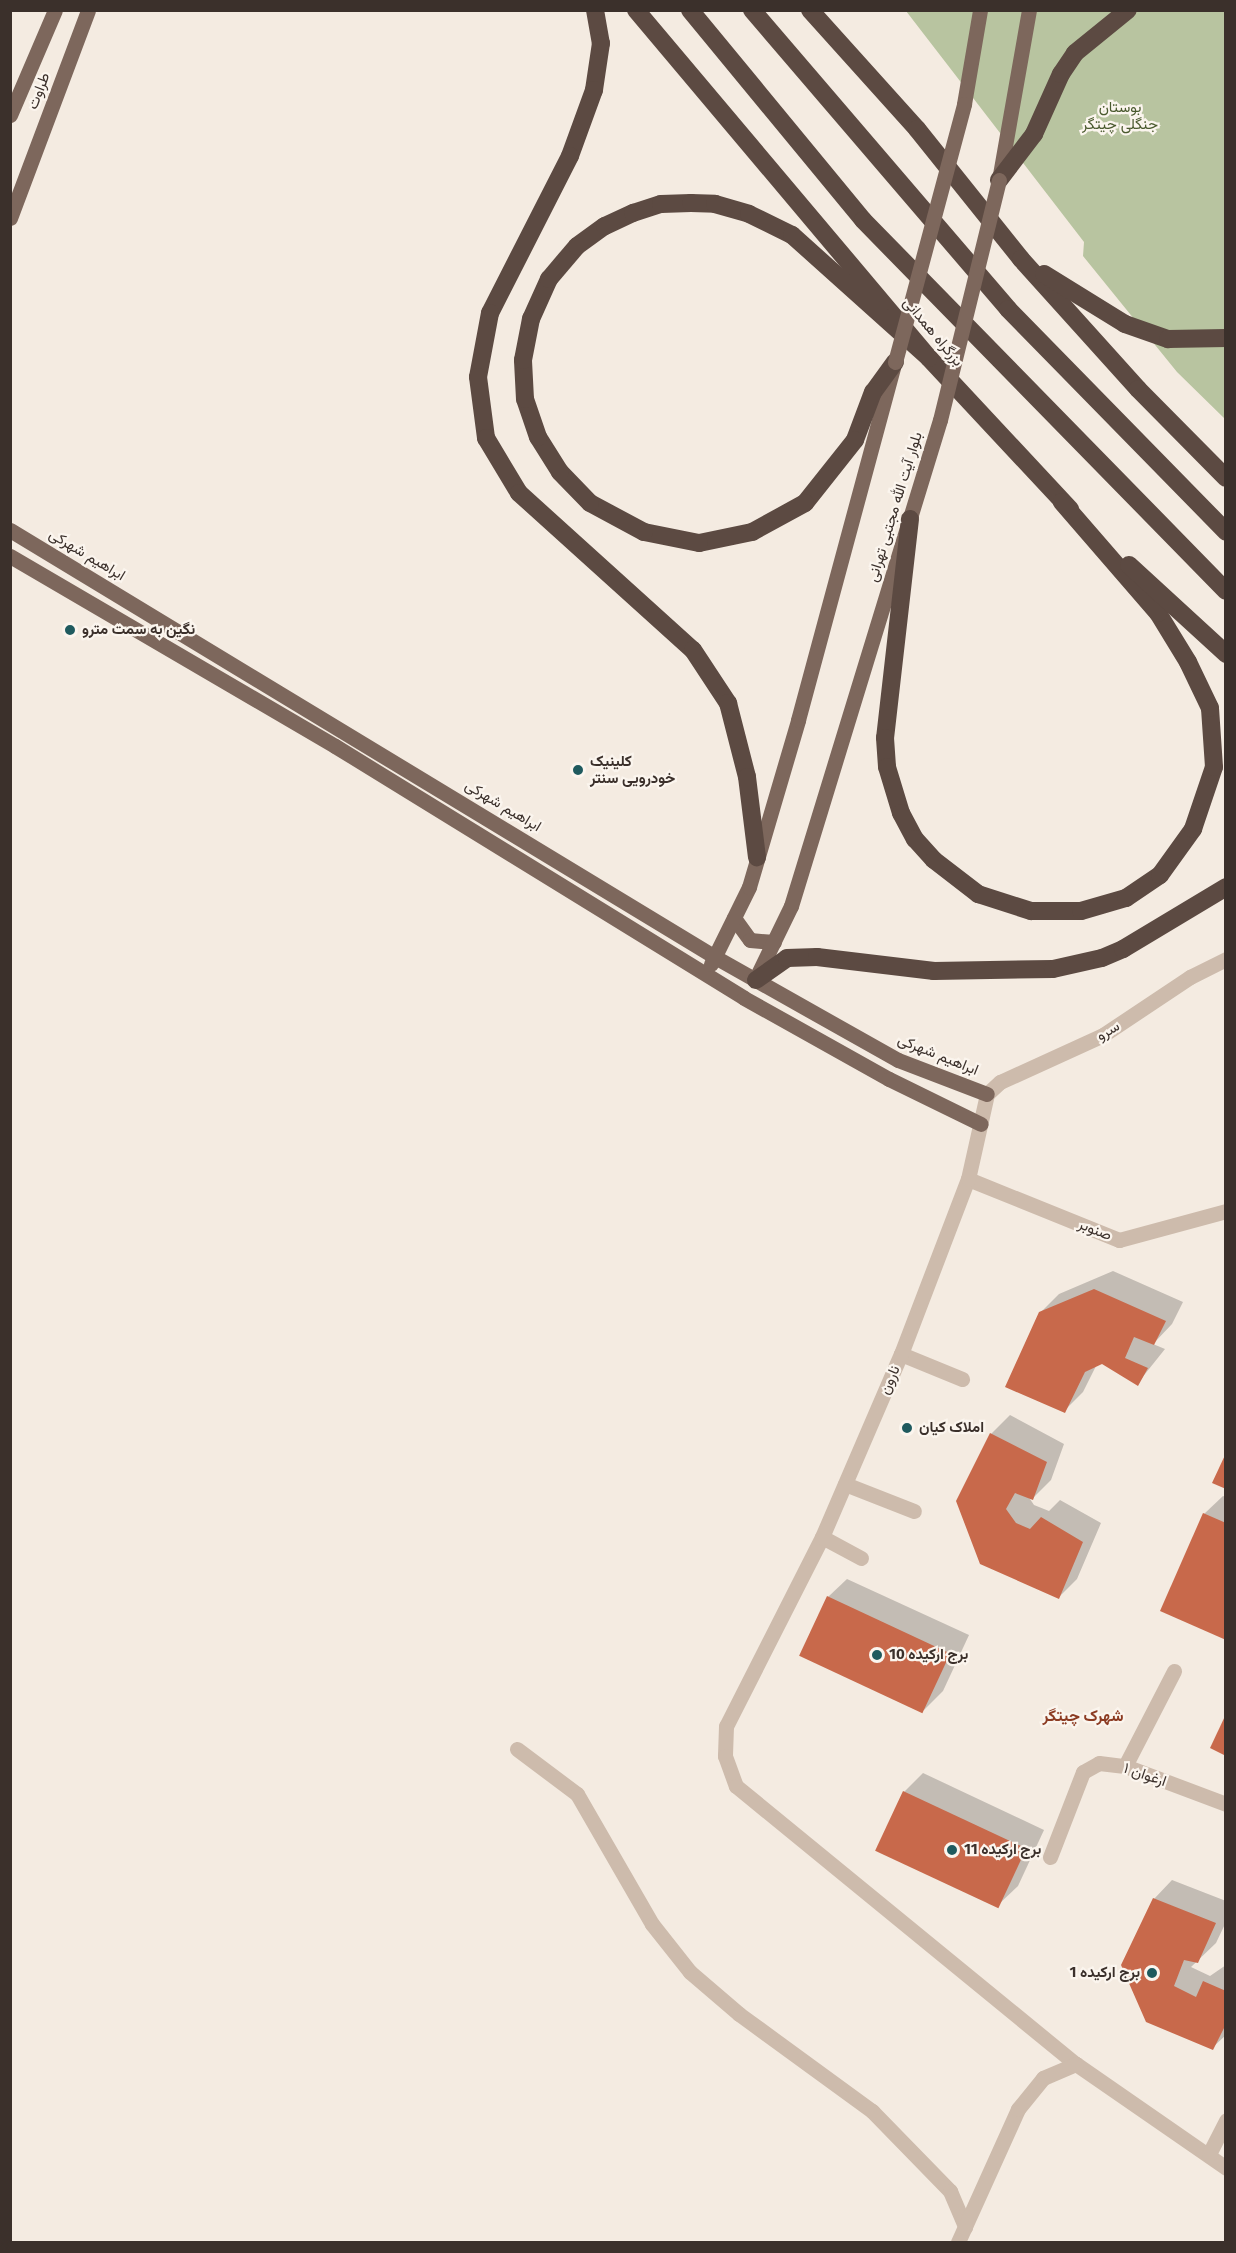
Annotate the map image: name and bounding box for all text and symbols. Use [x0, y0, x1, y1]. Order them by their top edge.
street label: طراوت [24, 70, 54, 112]
park label: بوستان جنگلی چیتگر [1082, 98, 1158, 133]
street label: بزرگراه همدانی [899, 294, 967, 370]
street label: بلوار آیت الله مجتبی تهرانی [864, 430, 926, 584]
street label: ابراهیم شهرکی [46, 525, 128, 585]
place label: نگین به سمت مترو [82, 621, 195, 639]
marker: نگین به سمت مترو [63, 623, 77, 637]
place label: کلینیک خودرویی سنتر [590, 752, 675, 787]
marker: کلینیک خودرویی سنتر [571, 763, 585, 777]
street label: ابراهیم شهرکی [462, 776, 544, 836]
street label: سرو [1093, 1017, 1123, 1045]
street label: ابراهیم شهرکی [895, 1031, 981, 1079]
street label: صنوبر [1076, 1215, 1114, 1245]
street label: نارون [876, 1363, 904, 1397]
place label: املاک کیان [919, 1419, 984, 1437]
marker: املاک کیان [900, 1421, 914, 1435]
place label: برج ارکیده 10 [889, 1646, 968, 1664]
marker: برج ارکیده 10 [870, 1648, 884, 1662]
district label: شهرک چیتگر [1042, 1706, 1124, 1726]
street label: ارغوان ۱ [1121, 1759, 1169, 1791]
place label: برج ارکیده 11 [964, 1841, 1041, 1859]
marker: برج ارکیده 11 [945, 1843, 959, 1857]
place label: برج ارکیده 1 [1069, 1964, 1140, 1982]
marker: برج ارکیده 1 [1145, 1966, 1159, 1980]

